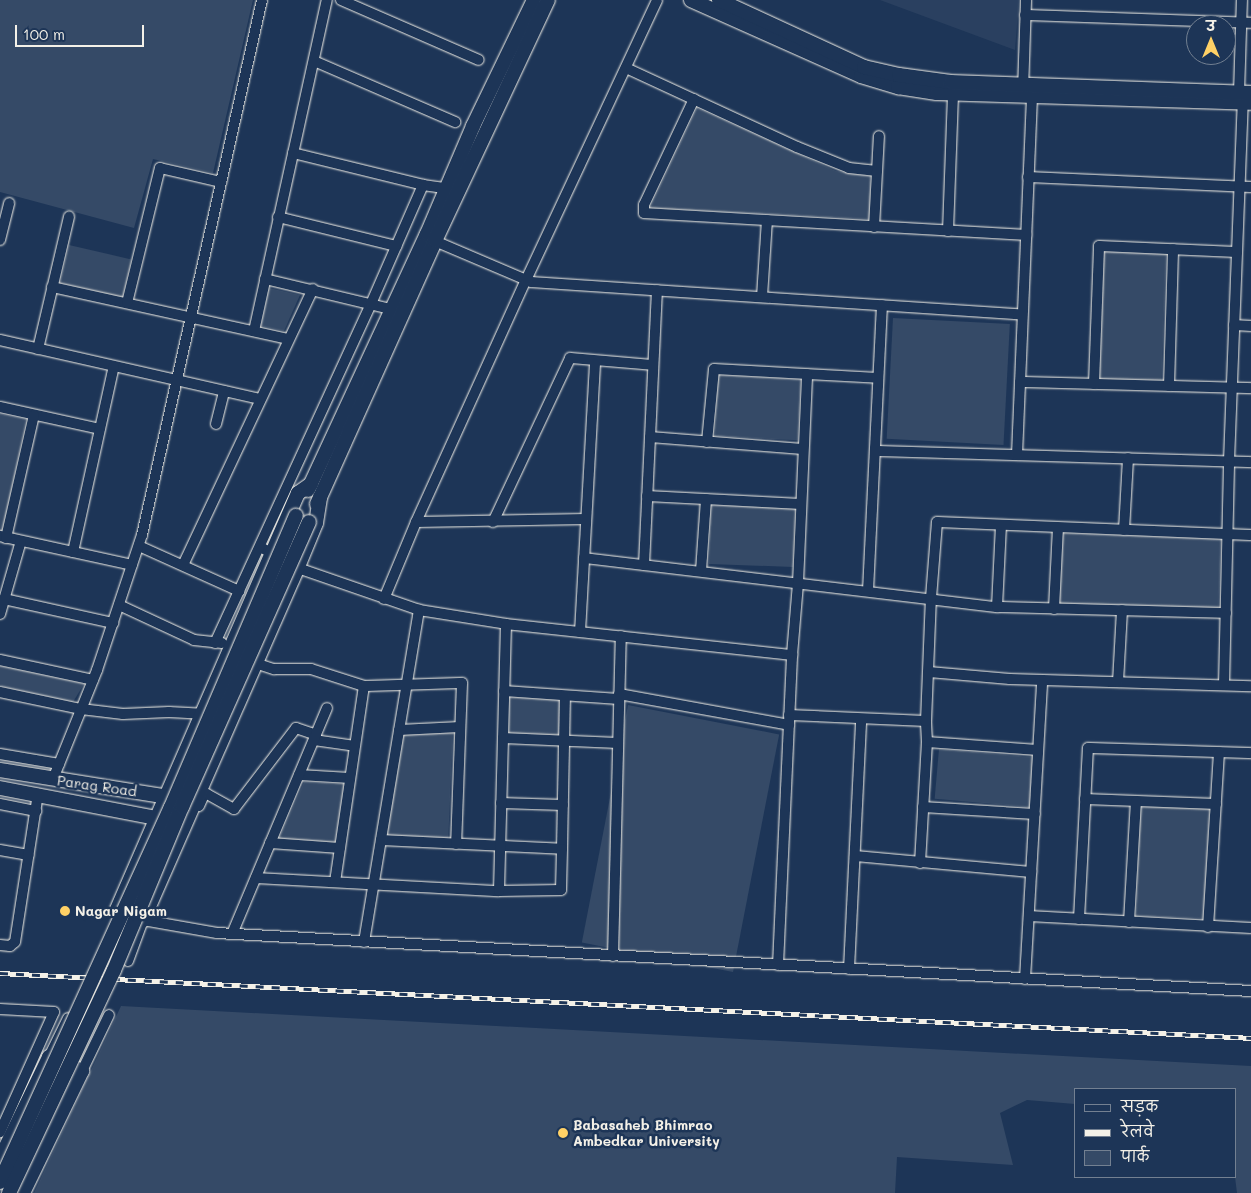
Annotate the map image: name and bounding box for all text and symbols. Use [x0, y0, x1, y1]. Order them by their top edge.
scale bar [18, 15, 146, 47]
north arrow [1186, 15, 1236, 65]
text: उ [1206, 16, 1216, 35]
text: 100 m [23, 24, 65, 44]
street label: Parag Road [56, 772, 138, 800]
place label: Nagar Nigam [75, 903, 167, 919]
marker: Nagar Nigam [59, 905, 71, 917]
legend [1074, 1088, 1236, 1178]
text: सड़क [1121, 1096, 1158, 1116]
place label: Babasaheb Bhimrao Ambedkar University [573, 1117, 720, 1150]
text: रेलवे [1121, 1121, 1154, 1141]
marker: Babasaheb Bhimrao Ambedkar University [557, 1127, 569, 1139]
text: पार्क [1121, 1146, 1149, 1166]

